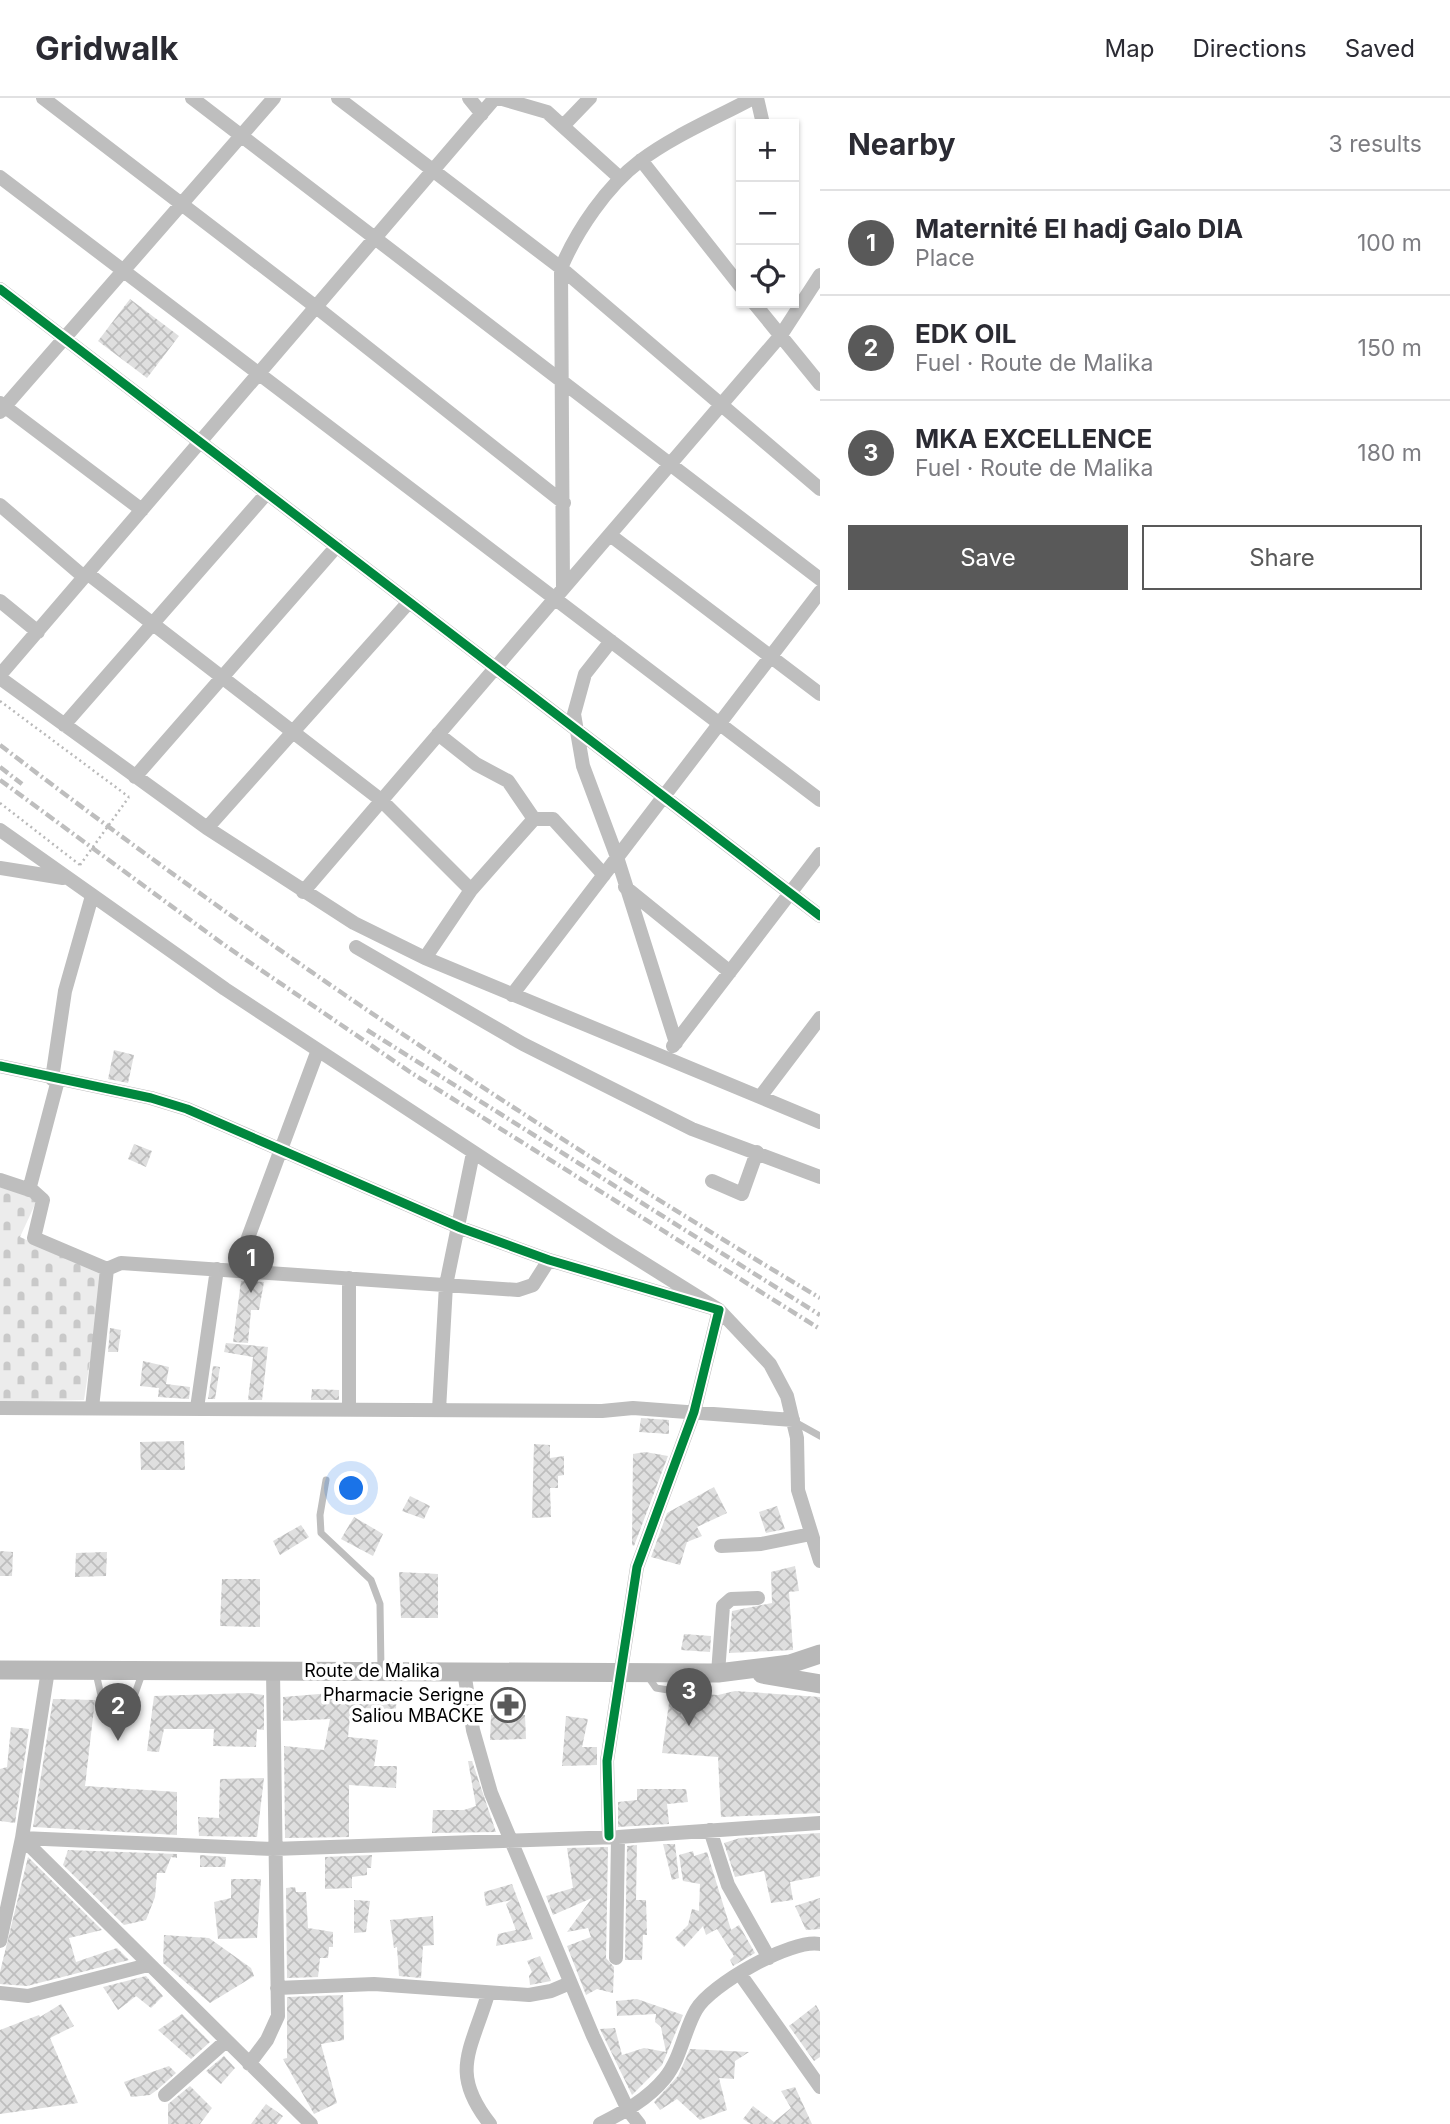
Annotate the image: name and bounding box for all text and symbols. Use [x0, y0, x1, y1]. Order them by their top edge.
text: Gridwalk [35, 28, 178, 68]
text: Map [1105, 34, 1154, 63]
text: Directions [1192, 34, 1307, 63]
text: Saved [1345, 34, 1415, 63]
map controls [736, 119, 799, 308]
button: + [736, 119, 799, 182]
text: Nearby [848, 126, 956, 162]
text: 3 results [1329, 130, 1422, 158]
button: − [736, 182, 799, 245]
text: Maternité El hadj Galo DIA [915, 213, 1243, 244]
text: 1 [866, 229, 876, 257]
text: 100 m [1357, 229, 1422, 257]
text: Place [915, 244, 975, 272]
button: locate [736, 245, 799, 308]
text: EDK OIL [915, 318, 1016, 349]
text: 2 [864, 334, 878, 362]
text: 150 m [1358, 334, 1422, 362]
text: Fuel · Route de Malika [915, 349, 1153, 377]
text: MKA EXCELLENCE [915, 423, 1152, 454]
text: 3 [864, 439, 878, 467]
text: 180 m [1357, 439, 1422, 467]
text: Fuel · Route de Malika [915, 454, 1153, 482]
button: Save [848, 525, 1128, 590]
button: Share [1142, 525, 1422, 590]
pin: 1 [228, 1235, 274, 1293]
your location [334, 1471, 368, 1505]
street label: Route de Malika [304, 1660, 440, 1681]
pin: 3 [666, 1668, 712, 1726]
pin: 2 [95, 1683, 141, 1741]
place label: Pharmacie Serigne Saliou MBACKE [323, 1684, 484, 1726]
pharmacy icon: Pharmacie Serigne Saliou MBACKE [489, 1686, 527, 1724]

